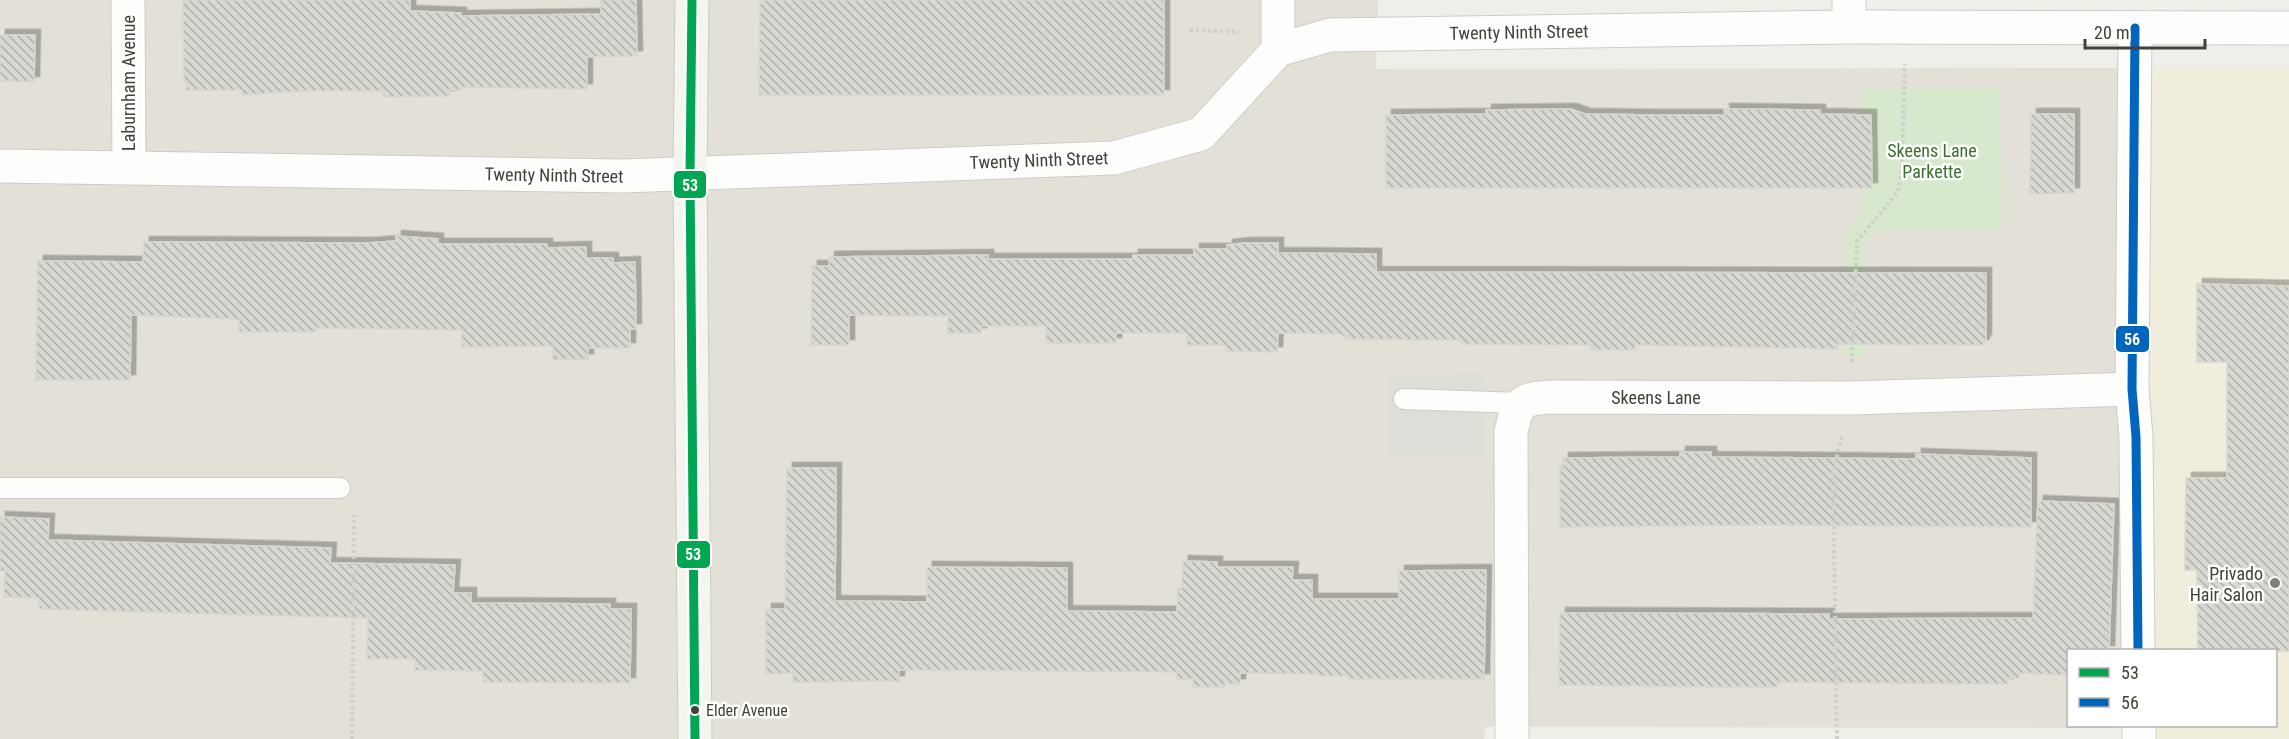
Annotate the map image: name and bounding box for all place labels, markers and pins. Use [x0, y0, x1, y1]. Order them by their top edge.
place label: Privado Hair Salon [2190, 563, 2263, 605]
marker: Privado Hair Salon [2268, 576, 2282, 590]
place label: Elder Avenue [706, 701, 788, 720]
marker: Elder Avenue [689, 704, 701, 716]

